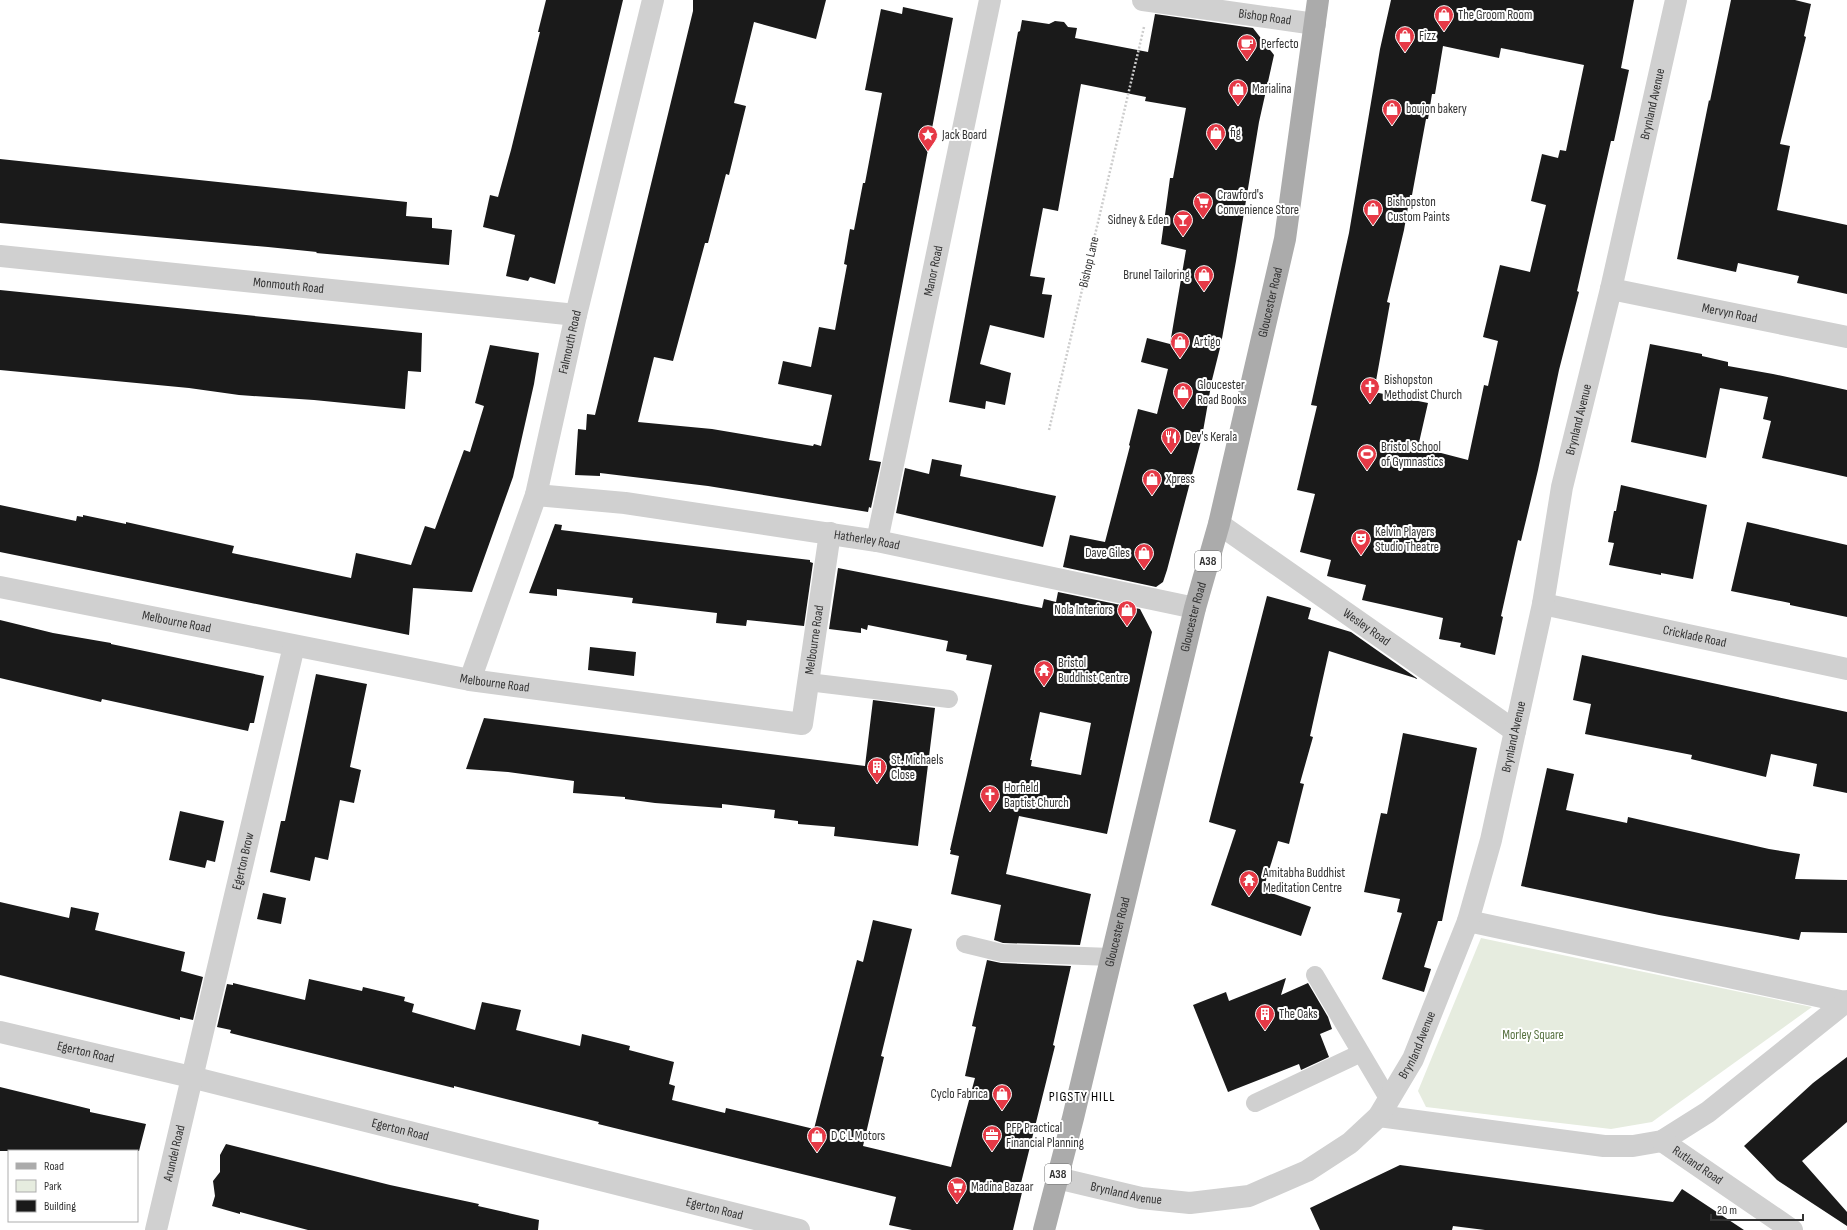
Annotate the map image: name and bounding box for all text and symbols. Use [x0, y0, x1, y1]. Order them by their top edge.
shop icon: The Groom Room [1433, 4, 1455, 32]
street label: Bishop Road [1237, 5, 1292, 29]
place label: The Groom Room [1458, 7, 1532, 23]
shop icon: Fizz [1394, 25, 1416, 53]
place label: Fizz [1419, 28, 1436, 44]
cafe icon: Perfecto [1236, 33, 1258, 61]
place label: Perfecto [1261, 36, 1299, 52]
street label: Brynland Avenue [1637, 67, 1668, 141]
shop icon: Marialina [1227, 78, 1249, 106]
place label: Marialina [1252, 81, 1292, 97]
shop icon: boujon bakery [1381, 98, 1403, 126]
place label: boujon bakery [1406, 101, 1467, 117]
shop icon: fig [1205, 122, 1227, 150]
place icon: Jack Board [917, 124, 939, 152]
place label: fig [1230, 125, 1241, 141]
place label: Jack Board [941, 127, 987, 143]
place label: Crawford's Convenience Store [1217, 187, 1299, 218]
supermarket icon: Crawford's Convenience Store [1192, 191, 1214, 219]
place label: Bishopston Custom Paints [1387, 194, 1450, 225]
shop icon: Bishopston Custom Paints [1362, 198, 1384, 226]
bar icon: Sidney & Eden [1172, 209, 1194, 237]
place label: Sidney & Eden [1108, 212, 1169, 228]
street label: Bishop Lane [1075, 235, 1103, 289]
street label: Manor Road [920, 244, 946, 298]
shop icon: Brunel Tailoring [1193, 264, 1215, 292]
street label: Gloucester Road [1254, 266, 1286, 339]
place label: Brunel Tailoring [1123, 267, 1190, 283]
street label: Monmouth Road [252, 274, 325, 297]
street label: Mervyn Road [1700, 300, 1759, 327]
street label: Falmouth Road [555, 309, 585, 375]
shop icon: Artigo [1169, 331, 1191, 359]
place label: Artigo [1193, 334, 1221, 350]
place label: Bishopston Methodist Church [1384, 372, 1462, 403]
church icon: Bishopston Methodist Church [1359, 376, 1381, 404]
place label: Gloucester Road Books [1197, 377, 1247, 408]
shop icon: Gloucester Road Books [1172, 381, 1194, 409]
street label: Brynland Avenue [1562, 382, 1595, 457]
restaurant icon: Dev's Kerala [1160, 426, 1182, 454]
place label: Dev's Kerala [1185, 429, 1237, 445]
place label: Bristol School of Gymnastics [1381, 439, 1444, 470]
sports icon: Bristol School of Gymnastics [1356, 443, 1378, 471]
shop icon: Xpress [1141, 468, 1163, 496]
place label: Xpress [1165, 471, 1195, 487]
place label: Kelvin Players Studio Theatre [1375, 524, 1439, 555]
street label: Hatherley Road [833, 527, 901, 554]
theatre icon: Kelvin Players Studio Theatre [1350, 528, 1372, 556]
shop icon: Dave Giles [1133, 542, 1155, 570]
place label: Dave Giles [1085, 545, 1130, 561]
road number: A38 [1195, 551, 1221, 571]
street label: Gloucester Road [1177, 580, 1210, 653]
shop icon: Nola Interiors [1116, 599, 1138, 627]
place label: Nola Interiors [1054, 602, 1113, 618]
street label: Melbourne Road [801, 604, 827, 676]
street label: Wesley Road [1340, 605, 1393, 649]
street label: Melbourne Road [141, 607, 212, 637]
street label: Cricklade Road [1661, 622, 1728, 651]
place label: Bristol Buddhist Centre [1058, 655, 1129, 686]
temple icon: Bristol Buddhist Centre [1033, 659, 1055, 687]
street label: Melbourne Road [459, 670, 530, 696]
street label: Brynland Avenue [1498, 700, 1529, 774]
place label: St. Michaels Close [891, 752, 944, 783]
building icon: St. Michaels Close [866, 756, 888, 784]
place label: Horfield Baptist Church [1004, 780, 1069, 811]
church icon: Horfield Baptist Church [979, 784, 1001, 812]
street label: Egerton Brow [229, 830, 258, 891]
place label: Amitabha Buddhist Meditation Centre [1262, 865, 1345, 896]
temple icon: Amitabha Buddhist Meditation Centre [1238, 869, 1260, 897]
street label: Gloucester Road [1101, 895, 1134, 969]
building icon: The Oaks [1254, 1003, 1276, 1031]
place label: The Oaks [1279, 1006, 1318, 1022]
street label: Brynland Avenue [1395, 1009, 1439, 1082]
park label: Morley Square [1502, 1027, 1564, 1043]
street label: Egerton Road [55, 1038, 116, 1067]
shop icon: Cyclo Fabrica [991, 1083, 1013, 1111]
place label: Cyclo Fabrica [930, 1086, 988, 1102]
district label: PIGSTY HILL [1049, 1088, 1115, 1105]
street label: Egerton Road [370, 1115, 430, 1145]
place label: PFP Practical Financial Planning [1006, 1120, 1084, 1151]
street label: Arundel Road [160, 1123, 189, 1184]
office icon: PFP Practical Financial Planning [981, 1124, 1003, 1152]
shop icon: D C L Motors [806, 1125, 828, 1153]
place label: D C L Motors [831, 1128, 886, 1144]
street label: Rutland Road [1669, 1142, 1726, 1188]
legend [8, 1150, 138, 1222]
text: Road [44, 1159, 64, 1174]
road number: A38 [1045, 1164, 1071, 1184]
supermarket icon: Madina Bazaar [946, 1176, 968, 1204]
street label: Brynland Avenue [1089, 1178, 1163, 1208]
text: Park [44, 1179, 62, 1194]
place label: Madina Bazaar [971, 1179, 1034, 1195]
street label: Egerton Road [684, 1194, 745, 1224]
scale bar [1711, 1196, 1803, 1222]
text: Building [44, 1199, 76, 1214]
text: 20 m [1717, 1203, 1737, 1218]

